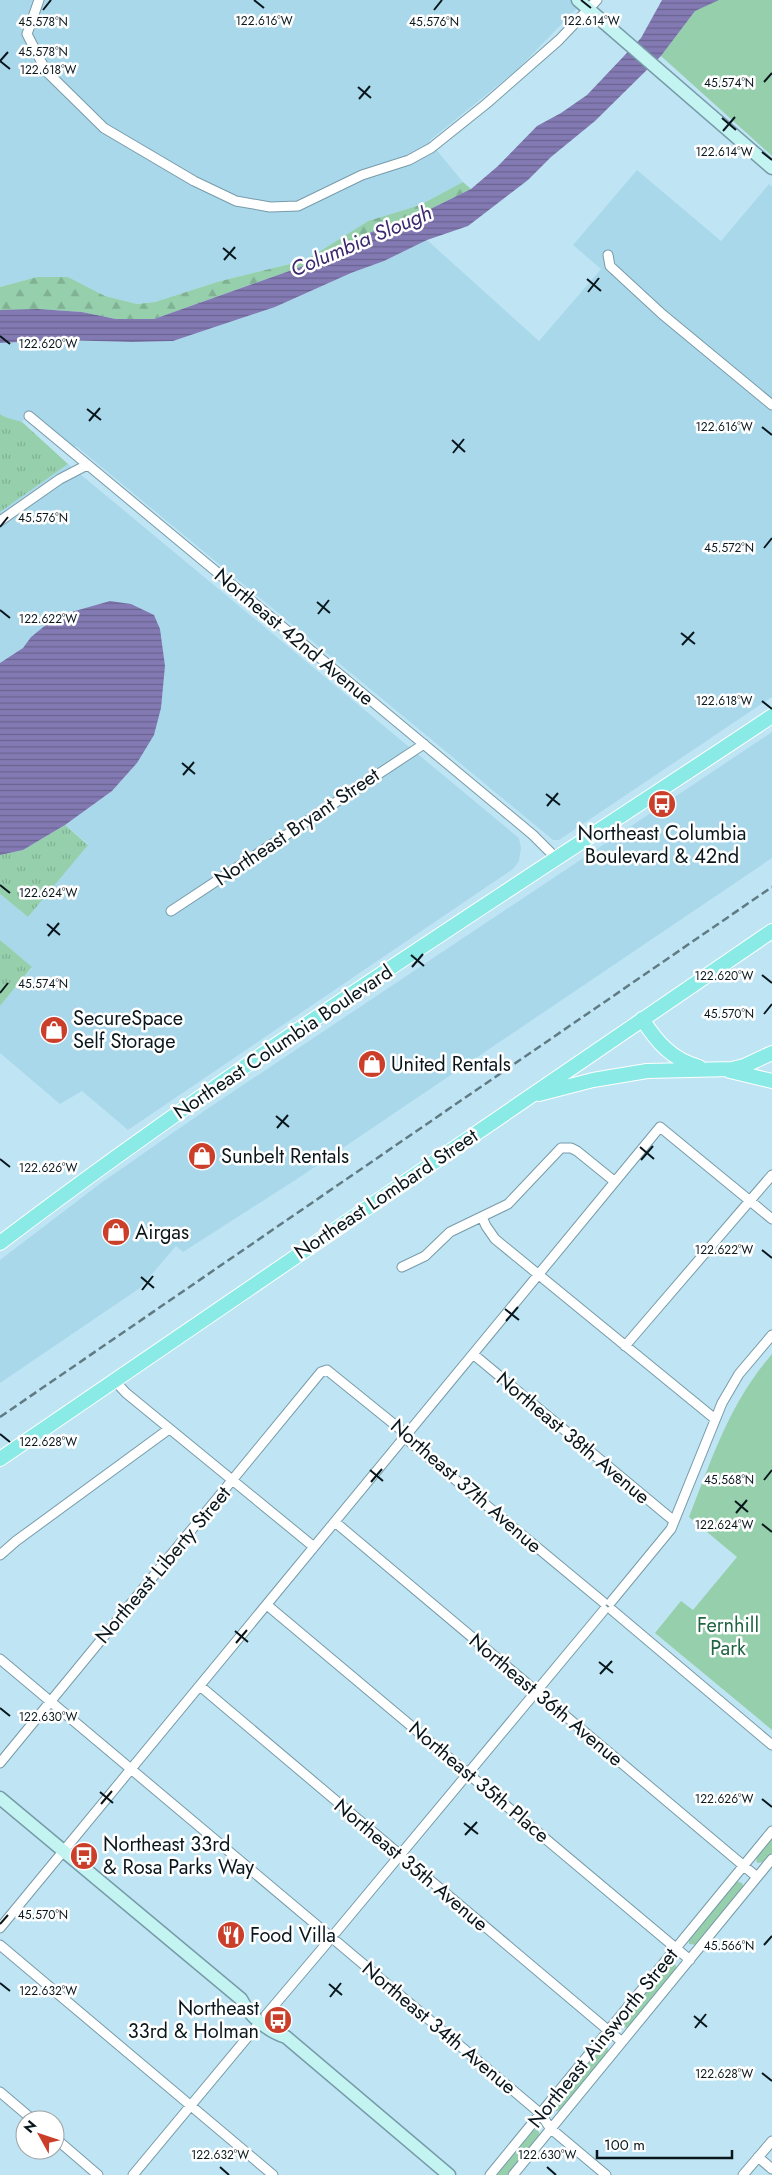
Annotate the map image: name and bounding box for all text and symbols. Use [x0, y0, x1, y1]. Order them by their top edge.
text: 122.616°W [235, 12, 293, 30]
text: 122.614°W [562, 12, 620, 30]
text: 45.578°N [18, 13, 68, 31]
text: 45.576°N [409, 13, 459, 31]
text: 45.578°N [18, 43, 68, 61]
text: 122.618°W [20, 61, 76, 79]
text: 45.574°N [704, 74, 754, 92]
text: 122.614°W [695, 143, 753, 161]
water label: Columbia Slough [286, 198, 436, 284]
text: 122.620°W [19, 335, 78, 353]
text: 122.616°W [695, 418, 753, 436]
text: 45.576°N [18, 509, 68, 527]
text: 45.572°N [704, 539, 754, 557]
street label: Northeast 42nd Avenue [208, 561, 380, 713]
text: 122.622°W [19, 610, 77, 628]
text: 122.618°W [696, 692, 752, 710]
street label: Northeast Bryant Street [209, 761, 385, 893]
bus stop icon: Northeast Columbia Boulevard & 42nd [647, 789, 677, 819]
place label: Northeast Columbia Boulevard & 42nd [578, 819, 746, 871]
text: 122.624°W [19, 884, 77, 902]
street label: Northeast Columbia Boulevard [168, 958, 398, 1126]
text: 122.620°W [695, 967, 754, 985]
text: 45.574°N [18, 975, 68, 993]
place label: SecureSpace Self Storage [73, 1004, 183, 1056]
text: 45.570°N [704, 1005, 754, 1023]
shop icon: SecureSpace Self Storage [39, 1015, 69, 1045]
shop icon: United Rentals [357, 1049, 387, 1079]
place label: United Rentals [391, 1050, 511, 1079]
street label: Northeast Lombard Street [288, 1122, 484, 1266]
shop icon: Sunbelt Rentals [187, 1141, 217, 1171]
place label: Sunbelt Rentals [221, 1142, 349, 1171]
text: 122.626°W [19, 1159, 77, 1177]
shop icon: Airgas [101, 1217, 131, 1247]
place label: Airgas [135, 1218, 189, 1247]
text: 122.622°W [695, 1241, 753, 1259]
street label: Northeast 38th Avenue [490, 1365, 656, 1511]
street label: Northeast 37th Avenue [384, 1412, 548, 1560]
text: 122.628°W [19, 1433, 77, 1451]
text: 45.568°N [704, 1471, 754, 1489]
street label: Northeast Liberty Street [88, 1480, 238, 1650]
text: 122.624°W [695, 1516, 753, 1534]
park label: Fernhill Park [697, 1611, 759, 1663]
street label: Northeast 36th Avenue [463, 1627, 629, 1773]
text: 122.630°W [19, 1708, 77, 1726]
street label: Northeast 35th Place [402, 1714, 556, 1850]
text: 122.626°W [695, 1790, 753, 1808]
street label: Northeast 35th Avenue [328, 1792, 494, 1938]
place label: Northeast 33rd & Rosa Parks Way [103, 1830, 254, 1882]
bus stop icon: Northeast 33rd & Rosa Parks Way [69, 1841, 99, 1871]
text: 45.570°N [18, 1906, 68, 1924]
restaurant icon: Food Villa [216, 1920, 246, 1950]
place label: Food Villa [250, 1921, 336, 1950]
text: 45.566°N [704, 1937, 754, 1955]
street label: Northeast Ainsworth Street [521, 1942, 685, 2134]
street label: Northeast 34th Avenue [356, 1955, 522, 2101]
text: 122.632°W [19, 1982, 77, 2000]
place label: Northeast 33rd & Holman [128, 1994, 259, 2046]
bus stop icon: Northeast 33rd & Holman [263, 2005, 293, 2035]
text: 122.628°W [695, 2065, 753, 2083]
north arrow [15, 2110, 65, 2160]
text: N [19, 2116, 41, 2137]
scale bar [597, 2128, 732, 2160]
text: 100 m [604, 2134, 645, 2156]
text: 122.632°W [191, 2146, 249, 2164]
text: 122.630°W [518, 2146, 576, 2164]

